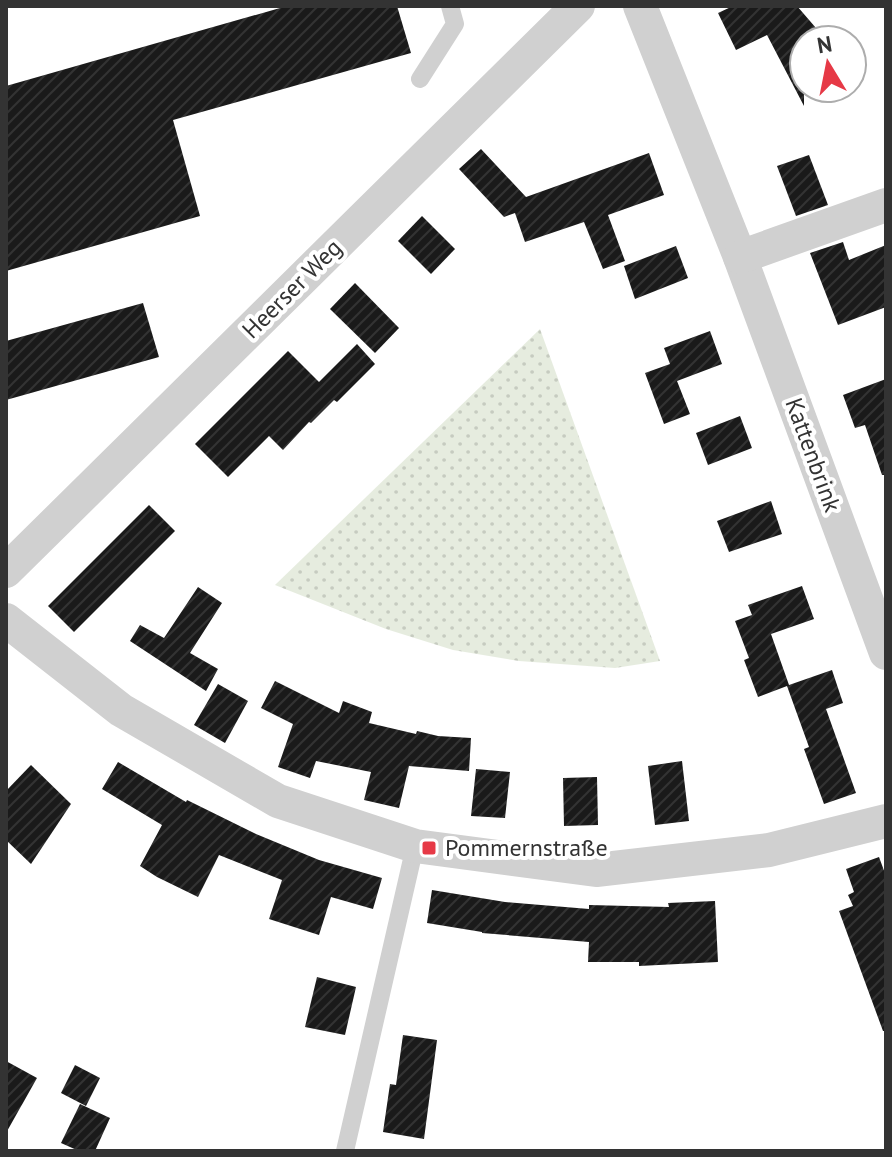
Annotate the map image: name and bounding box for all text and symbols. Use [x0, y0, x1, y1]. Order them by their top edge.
north arrow [788, 24, 868, 104]
text: N [815, 29, 834, 59]
street label: Heerser Weg [235, 232, 348, 345]
street label: Kattenbrink [778, 393, 849, 517]
place label: Pommernstraße [445, 832, 608, 863]
marker: Pommernstraße [420, 839, 438, 857]

